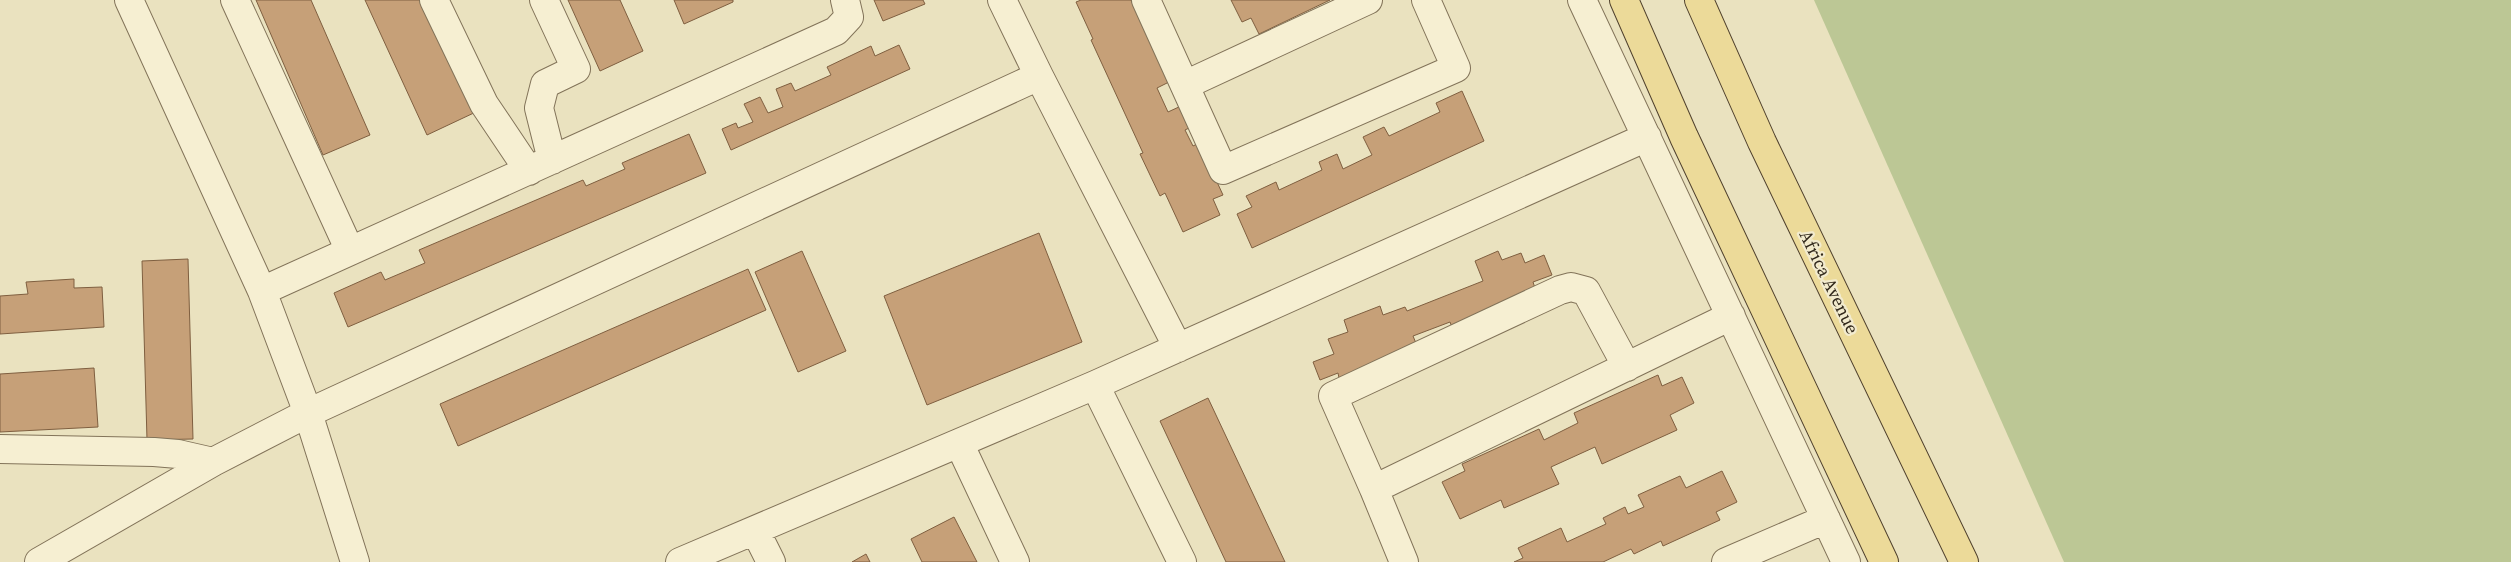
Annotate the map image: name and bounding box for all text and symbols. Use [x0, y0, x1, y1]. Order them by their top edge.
street label: Africa Avenue [1794, 226, 1865, 338]

